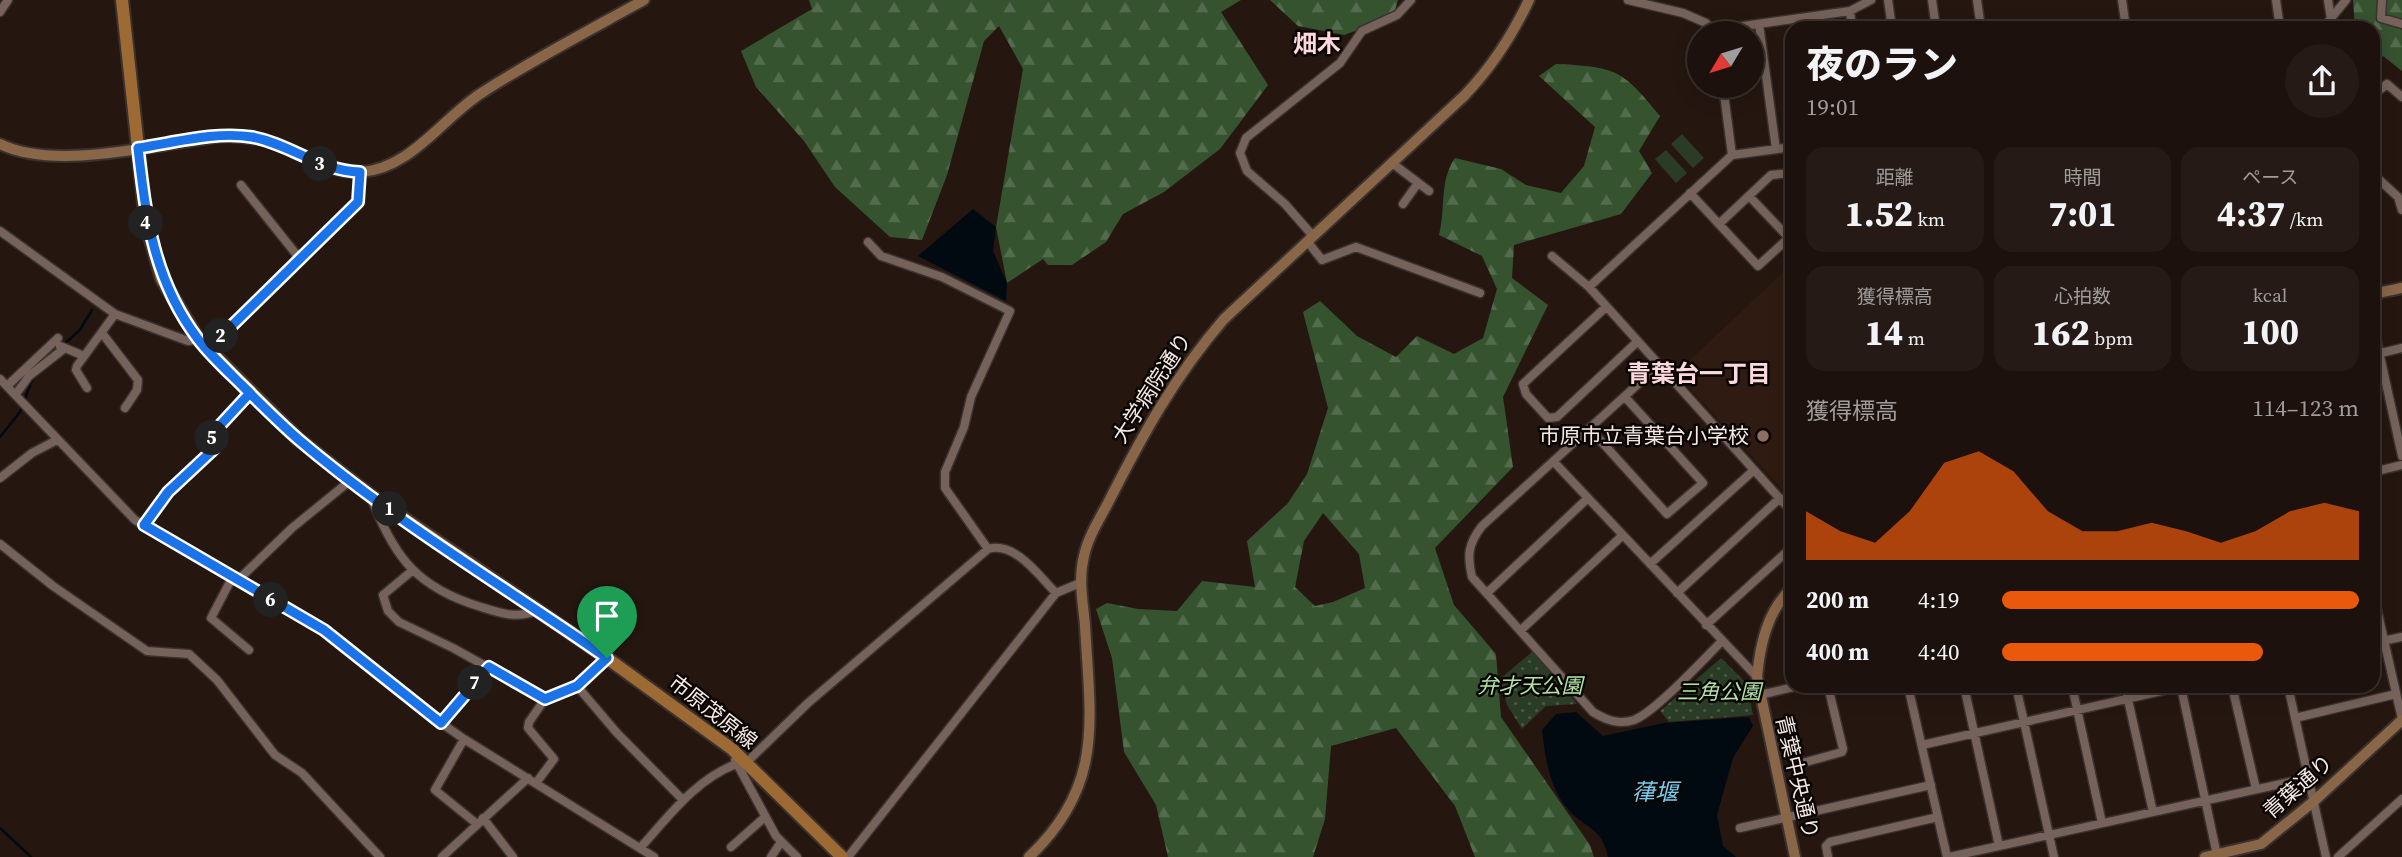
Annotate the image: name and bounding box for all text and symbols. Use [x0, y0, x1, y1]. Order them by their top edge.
north arrow [1687, 21, 1764, 98]
map controls [1687, 21, 1764, 98]
district label: 畑木 [1293, 27, 1341, 60]
text: 夜のラン [1806, 39, 1958, 91]
button: share [2285, 44, 2359, 118]
text: 19:01 [1806, 91, 1859, 123]
pin: 3 [302, 146, 338, 182]
text: 3 [314, 150, 325, 176]
text: 距離 [1876, 164, 1914, 190]
text: 時間 [2063, 164, 2102, 190]
text: ペース [2242, 164, 2298, 190]
text: 1.52 [1845, 190, 1913, 238]
text: 7:01 [2048, 190, 2117, 238]
text: 4:37 [2217, 190, 2285, 238]
pin: 4 [128, 206, 164, 241]
text: km [1913, 206, 1945, 232]
text: /km [2285, 206, 2323, 232]
text: 4 [140, 209, 151, 235]
text: kcal [2253, 282, 2287, 308]
text: 獲得標高 [1857, 283, 1933, 309]
text: 心拍数 [2054, 283, 2111, 309]
text: 100 [2241, 308, 2299, 356]
text: 14 [1865, 309, 1903, 357]
text: 162 [2032, 309, 2090, 357]
pin: 2 [204, 318, 238, 354]
text: 2 [215, 322, 226, 348]
text: m [1903, 325, 1925, 351]
text: bpm [2090, 325, 2133, 351]
street label: 大学病院通り [1105, 327, 1198, 448]
district label: 青葉台一丁目 [1627, 357, 1771, 390]
text: 114–123 m [2252, 392, 2359, 424]
text: 獲得標高 [1806, 395, 1898, 427]
pin: 5 [194, 420, 230, 456]
place label: 市原市立青葉台小学校 [1539, 421, 1749, 450]
text: 5 [206, 424, 217, 450]
marker: 市原市立青葉台小学校 [1755, 428, 1771, 444]
pin: 1 [372, 491, 408, 526]
text: 1 [384, 495, 395, 521]
pin: 6 [254, 582, 288, 618]
text: 200 m [1806, 584, 1869, 616]
text: 4:19 [1918, 584, 1959, 616]
text: 6 [265, 586, 276, 612]
pin [577, 586, 637, 658]
icon: arrive [588, 597, 626, 635]
text: 400 m [1806, 636, 1869, 668]
text: 4:40 [1918, 636, 1959, 668]
pin: 7 [458, 666, 492, 700]
street label: 市原茂原線 [663, 668, 764, 755]
text: 7 [469, 669, 480, 695]
park label: 弁才天公園 [1478, 671, 1585, 700]
park label: 三角公園 [1677, 677, 1764, 706]
street label: 青葉中央通り [1769, 712, 1826, 842]
street label: 青葉通り [2256, 748, 2339, 825]
water label: 葎堰 [1632, 776, 1682, 808]

